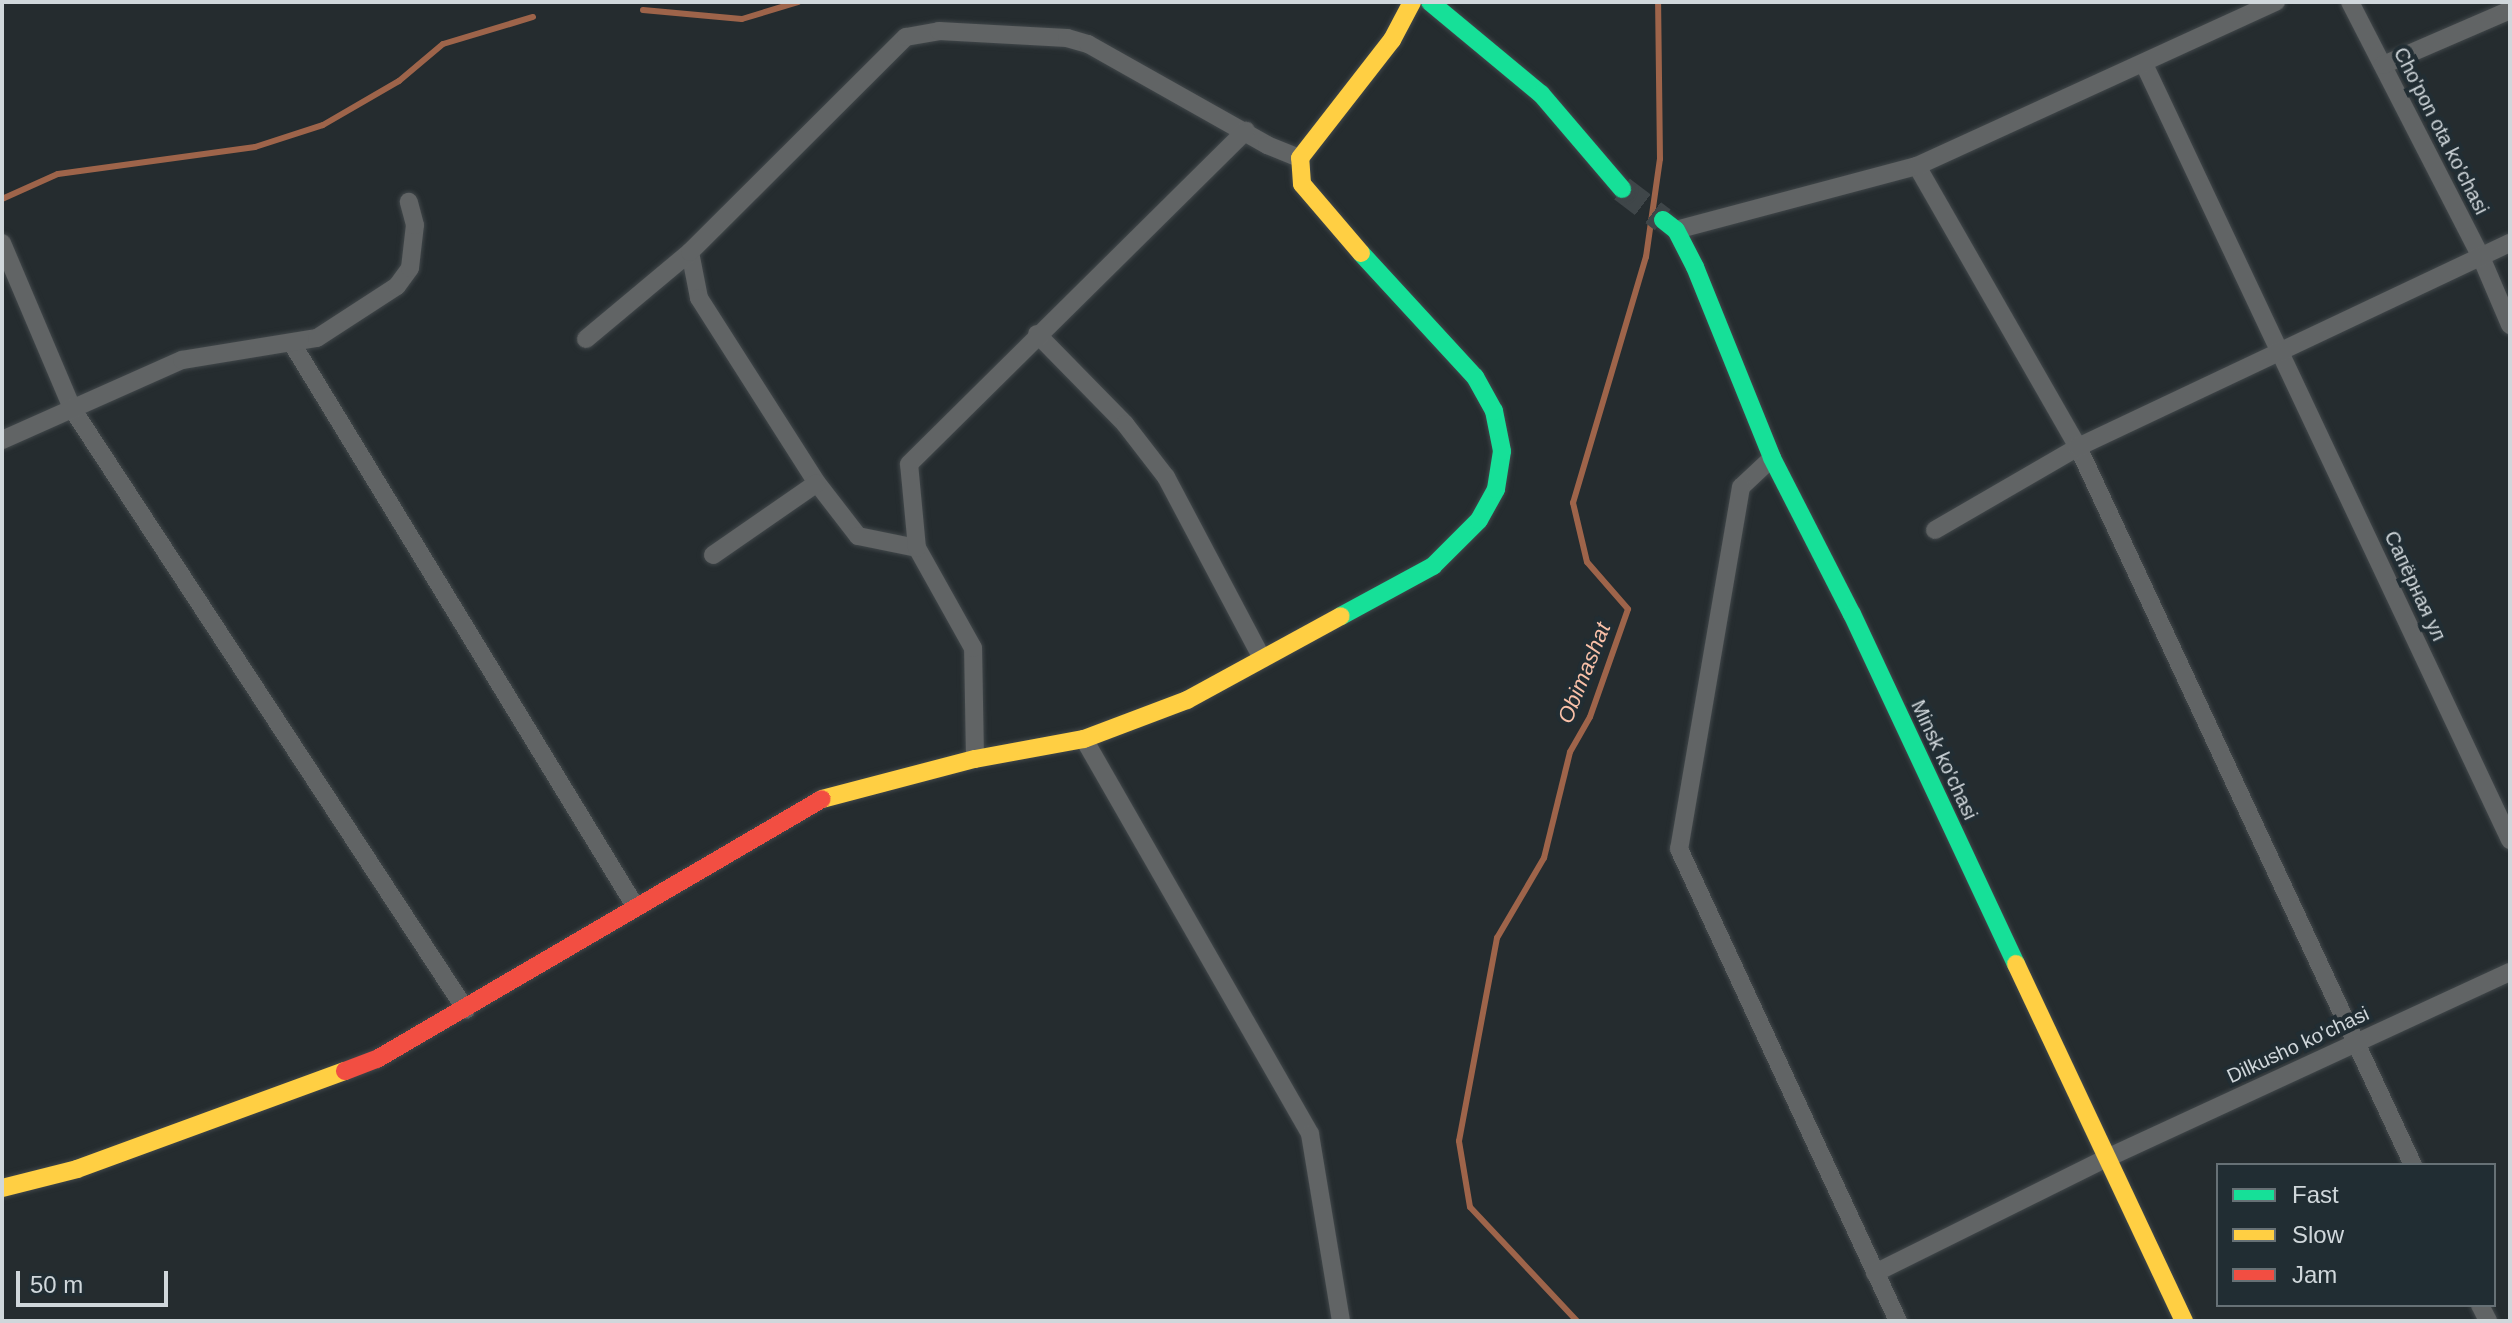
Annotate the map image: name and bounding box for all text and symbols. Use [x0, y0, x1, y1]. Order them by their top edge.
street label: Cho'pon ota ko'chasi [2388, 43, 2494, 219]
street label: Сапёрная ул [2379, 527, 2451, 645]
water label: Obimashat [1552, 619, 1616, 727]
street label: Minsk ko'chasi [1906, 696, 1982, 824]
street label: Dilkusho ko'chasi [2223, 1002, 2373, 1088]
legend [2216, 1163, 2496, 1307]
text: Fast [2292, 1181, 2339, 1208]
text: Slow [2292, 1221, 2344, 1248]
scale bar [20, 1255, 172, 1305]
text: Jam [2292, 1261, 2337, 1288]
text: 50 m [30, 1271, 83, 1298]

